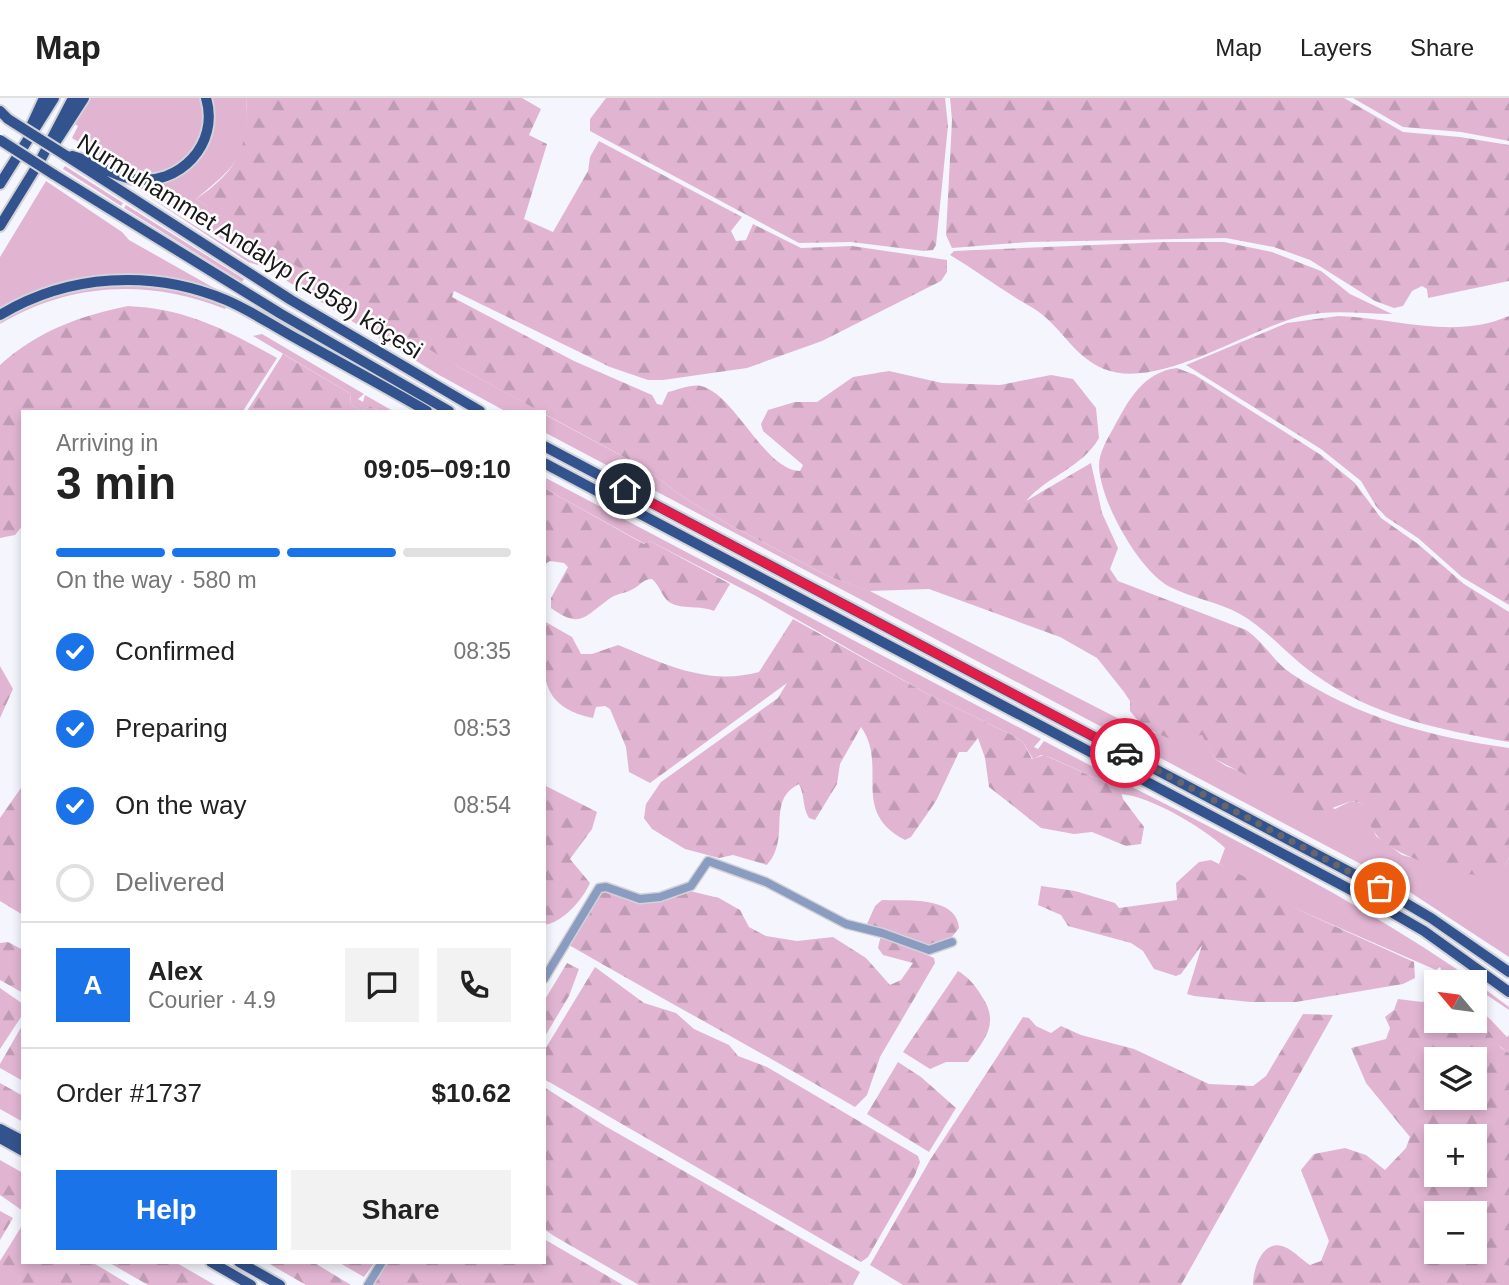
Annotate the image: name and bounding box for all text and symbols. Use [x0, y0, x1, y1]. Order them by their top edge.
text: Map [35, 29, 101, 66]
text: Map [1215, 34, 1262, 61]
text: Layers [1300, 34, 1372, 61]
text: Share [1410, 34, 1474, 61]
street label: Nurmuhammet Andalyp (1958) köçesi [73, 128, 427, 364]
text: Arriving in [56, 430, 158, 456]
text: 09:05–09:10 [364, 454, 511, 484]
text: 3 min [56, 457, 176, 509]
pin [595, 459, 655, 519]
icon: home [606, 470, 644, 508]
text: On the way · 580 m [56, 567, 257, 593]
icon: check [56, 633, 94, 671]
text: Confirmed [115, 636, 235, 666]
text: 08:35 [453, 638, 511, 664]
icon: check [56, 710, 94, 748]
text: Preparing [115, 713, 228, 743]
text: 08:53 [453, 715, 511, 741]
courier [1090, 718, 1160, 788]
icon: car [1106, 734, 1144, 772]
icon: check [56, 787, 94, 825]
text: On the way [115, 790, 247, 820]
text: 08:54 [453, 792, 511, 818]
pin [1350, 858, 1410, 918]
text: Delivered [115, 867, 225, 897]
icon: bag [1361, 869, 1399, 907]
button: chat [345, 948, 419, 1022]
button: phone [437, 948, 511, 1022]
text: Alex [148, 956, 203, 986]
text: A [84, 970, 102, 1000]
north arrow [1424, 970, 1488, 1032]
map controls [1424, 970, 1487, 1264]
text: Courier · 4.9 [148, 987, 276, 1013]
button: layers [1424, 1047, 1487, 1110]
text: Order #1737 [56, 1078, 202, 1108]
text: $10.62 [431, 1078, 511, 1108]
button: + [1424, 1124, 1487, 1187]
button: Help [56, 1170, 277, 1250]
button: Share [291, 1170, 511, 1250]
button: − [1424, 1201, 1487, 1264]

